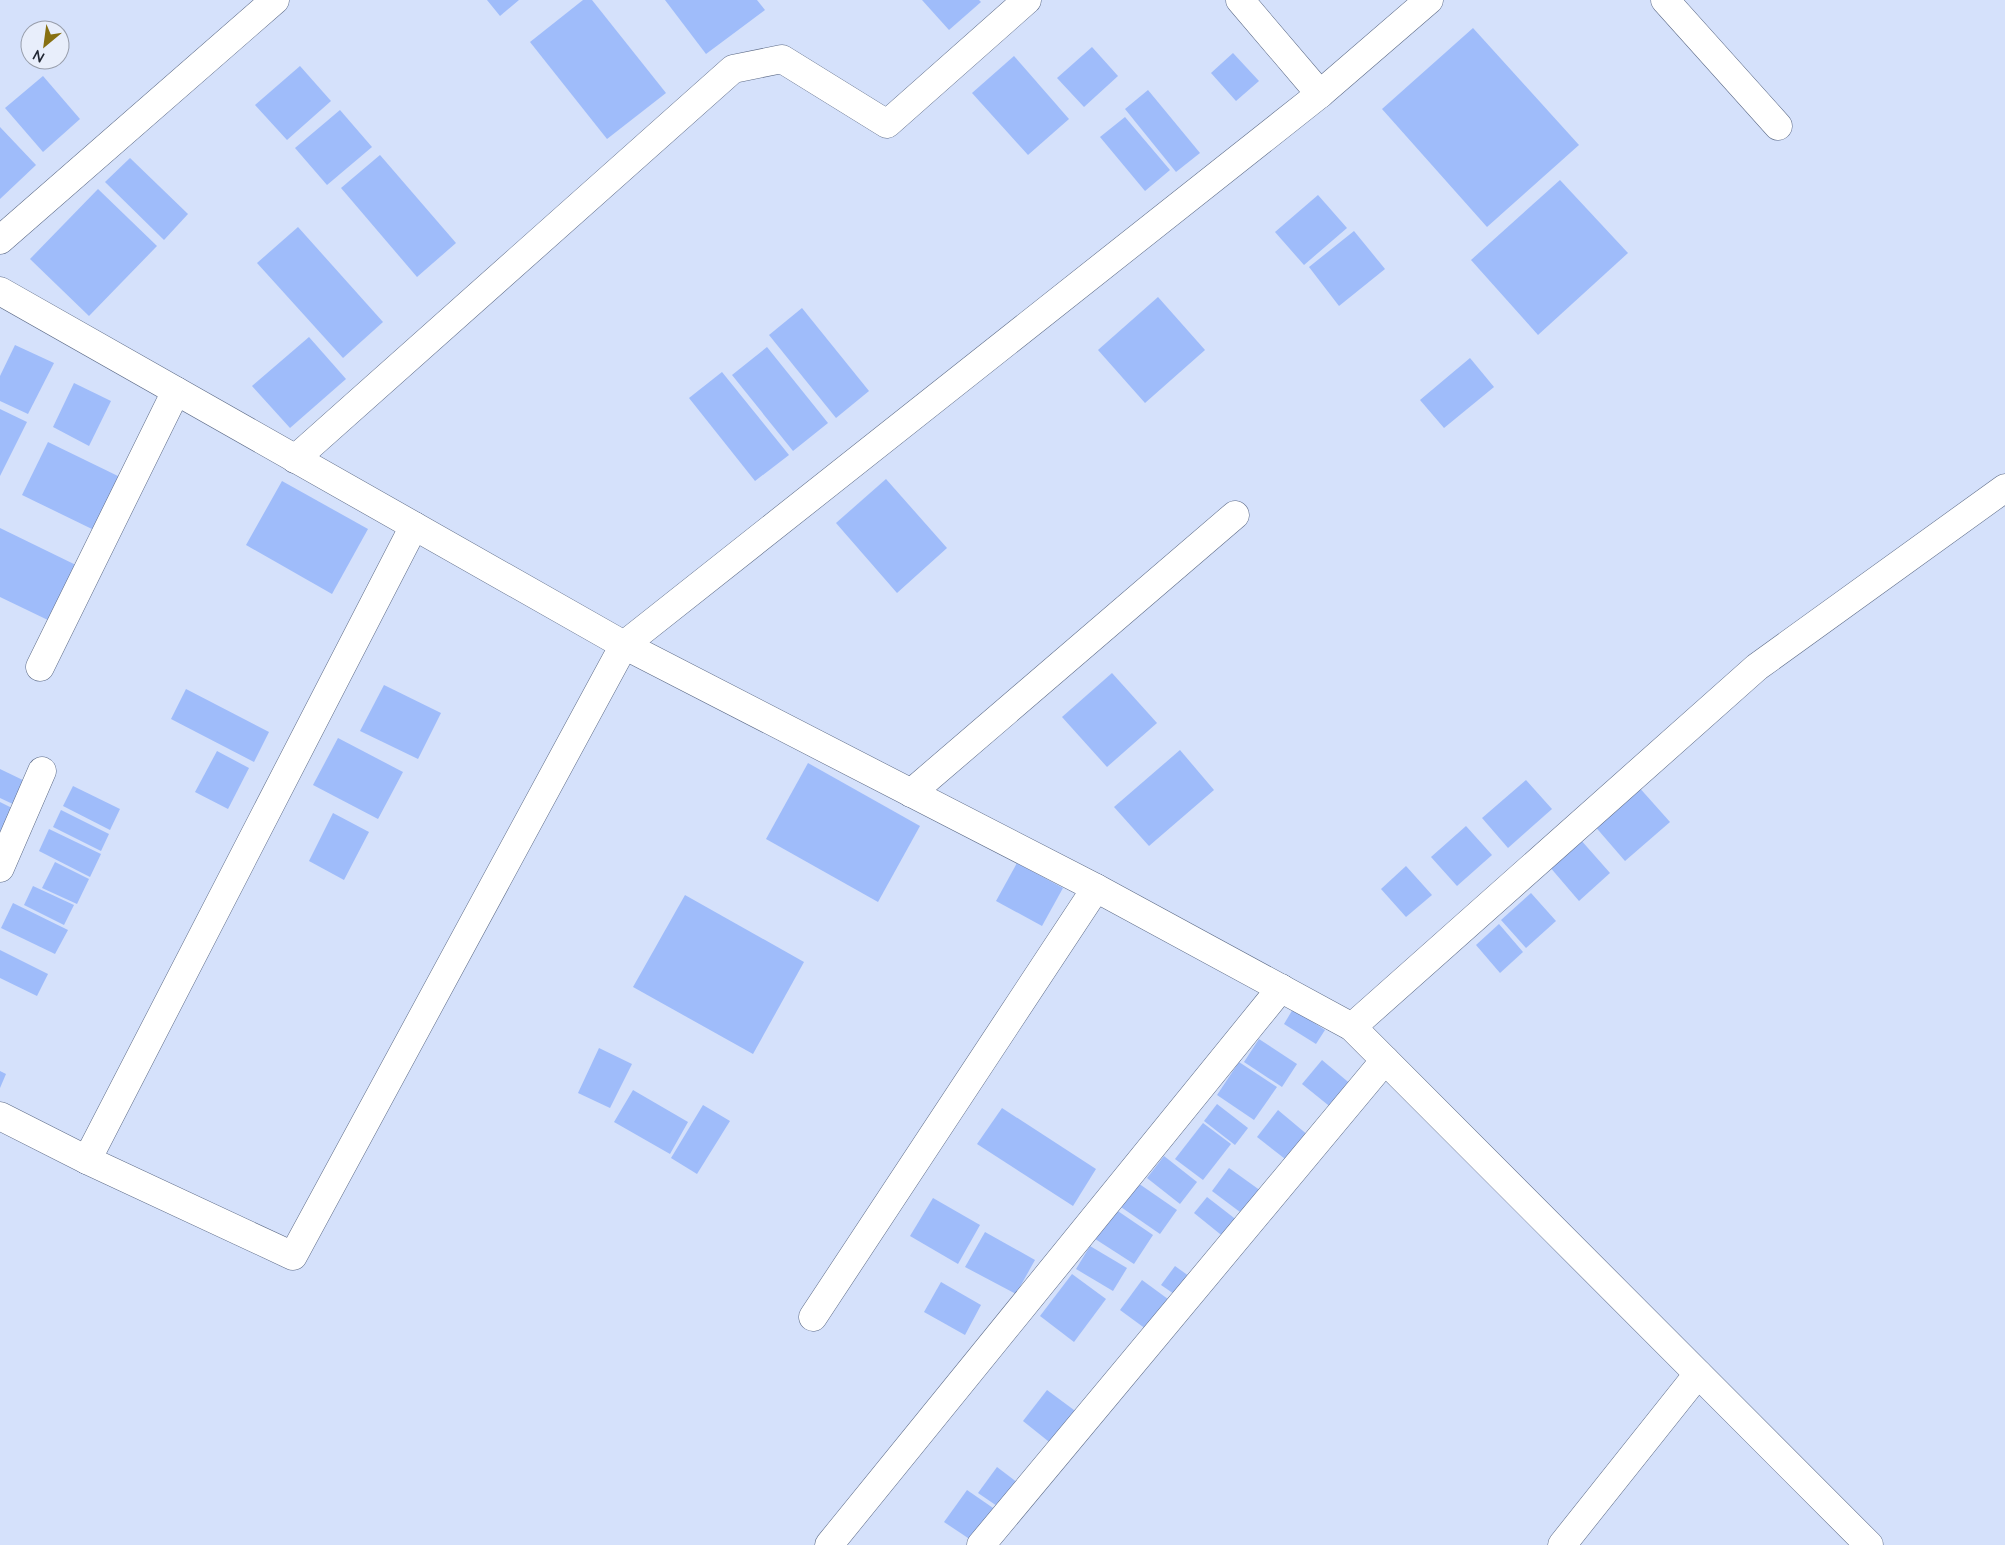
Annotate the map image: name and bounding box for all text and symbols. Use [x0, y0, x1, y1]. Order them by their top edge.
north arrow [20, 20, 70, 70]
text: N [30, 47, 47, 67]

